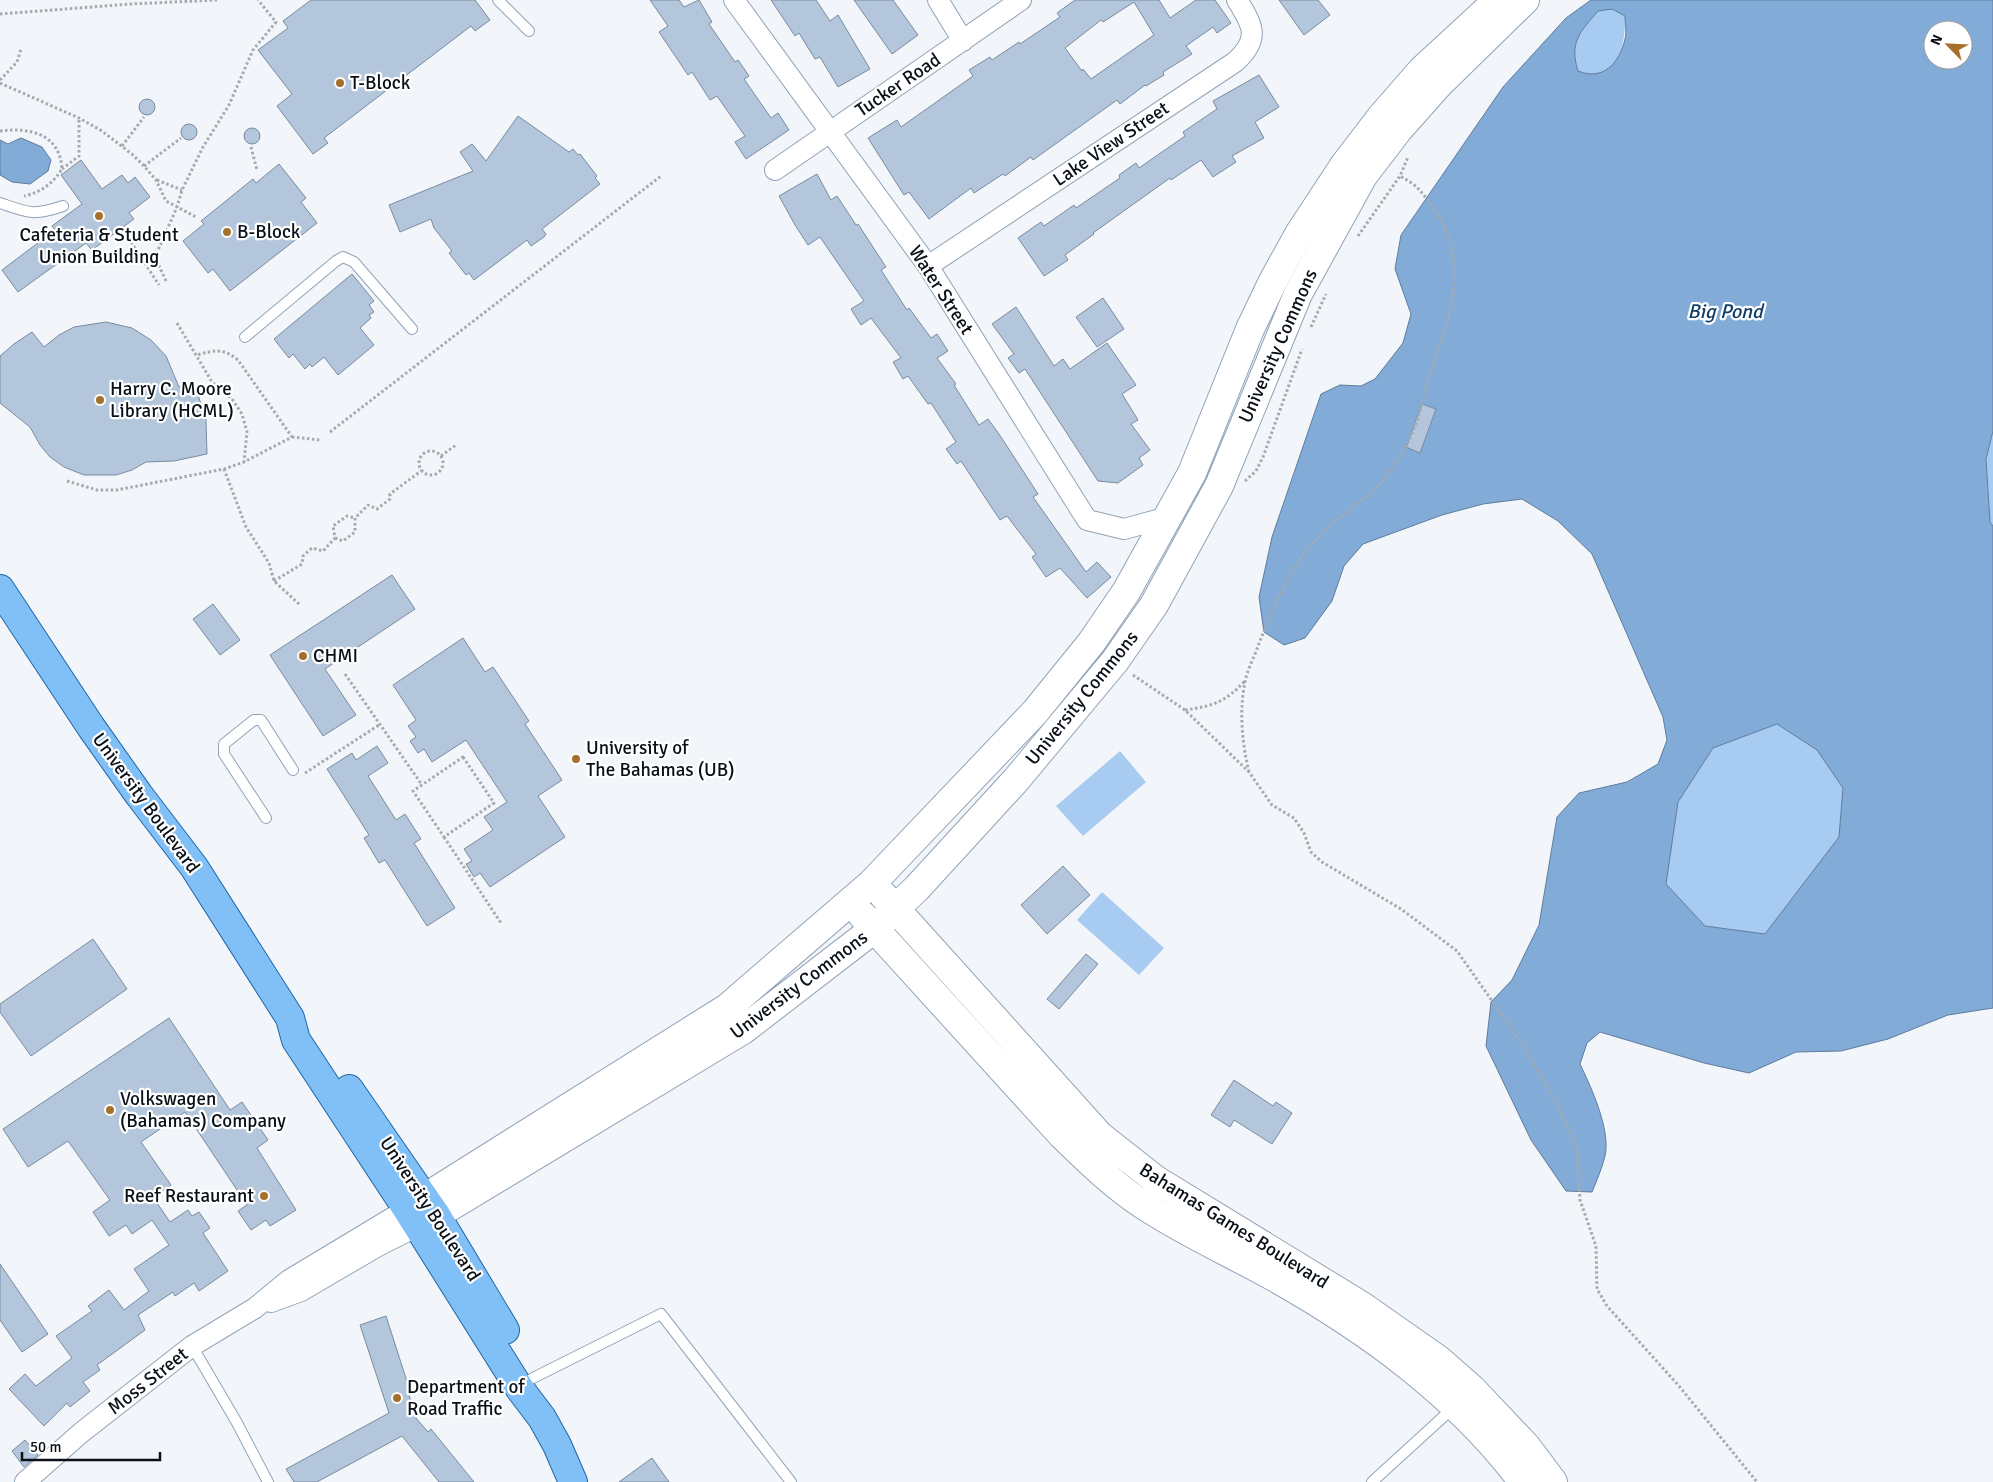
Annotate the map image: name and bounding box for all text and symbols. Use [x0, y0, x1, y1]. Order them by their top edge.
north arrow [1923, 20, 1973, 70]
text: N [1927, 32, 1946, 48]
street label: Tucker Road [851, 48, 945, 122]
place label: T-Block [350, 71, 411, 95]
marker: T-Block [334, 77, 346, 89]
street label: Lake View Street [1048, 96, 1174, 192]
marker: Cafeteria & Student Union Building [93, 210, 105, 222]
place label: B-Block [237, 220, 301, 244]
place label: Cafeteria & Student Union Building [19, 223, 179, 269]
marker: B-Block [221, 226, 233, 238]
street label: Water Street [903, 241, 979, 339]
street label: University Commons [1233, 265, 1323, 427]
water label: Big Pond [1687, 299, 1765, 324]
place label: Harry C. Moore Library (HCML) [110, 377, 234, 423]
marker: Harry C. Moore Library (HCML) [94, 394, 106, 406]
street label: University Commons [1020, 626, 1144, 770]
place label: CHMI [313, 644, 358, 668]
marker: CHMI [297, 650, 309, 662]
street label: University Boulevard [87, 728, 205, 878]
place label: University of The Bahamas (UB) [586, 736, 735, 782]
marker: University of The Bahamas (UB) [570, 753, 582, 765]
street label: University Commons [725, 925, 873, 1045]
place label: Volkswagen (Bahamas) Company [120, 1087, 286, 1133]
marker: Volkswagen (Bahamas) Company [104, 1104, 116, 1116]
street label: University Boulevard [374, 1132, 486, 1286]
street label: Bahamas Games Boulevard [1135, 1158, 1333, 1294]
place label: Reef Restaurant [124, 1184, 254, 1208]
marker: Reef Restaurant [258, 1190, 270, 1202]
street label: Moss Street [103, 1342, 193, 1420]
place label: Department of Road Traffic [407, 1375, 526, 1421]
marker: Department of Road Traffic [391, 1392, 403, 1404]
scale bar [22, 1430, 160, 1462]
text: 50 m [30, 1438, 61, 1456]

